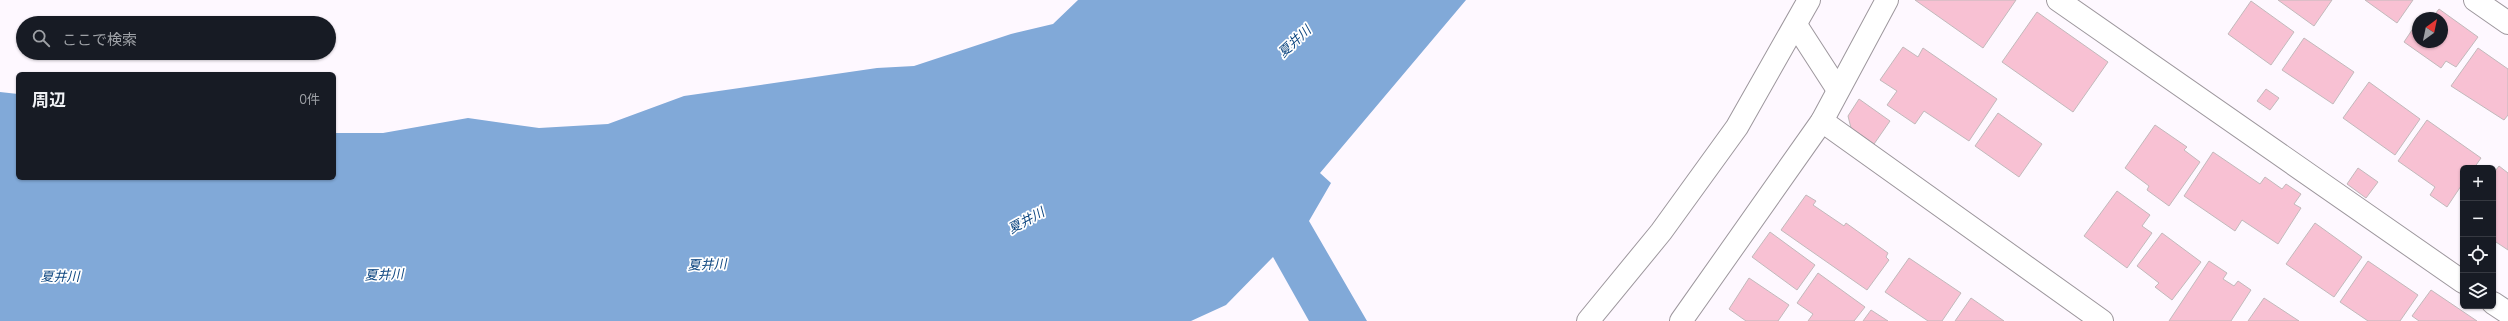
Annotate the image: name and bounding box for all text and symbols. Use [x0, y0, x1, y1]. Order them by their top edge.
north arrow [2412, 12, 2448, 48]
search box [16, 16, 336, 60]
water label: 夏井川 [1274, 20, 1315, 60]
icon: search [30, 27, 52, 49]
text: ここで検索 [62, 30, 137, 49]
text: 周辺 [32, 89, 66, 110]
text: 0件 [299, 91, 320, 107]
map controls [2460, 165, 2496, 309]
button: + [2460, 165, 2496, 201]
button: − [2460, 201, 2496, 237]
water label: 夏井川 [1005, 203, 1049, 236]
button: locate [2460, 237, 2496, 273]
water label: 夏井川 [687, 255, 729, 273]
water label: 夏井川 [364, 265, 406, 283]
water label: 夏井川 [40, 268, 81, 284]
button: layers [2460, 273, 2496, 309]

